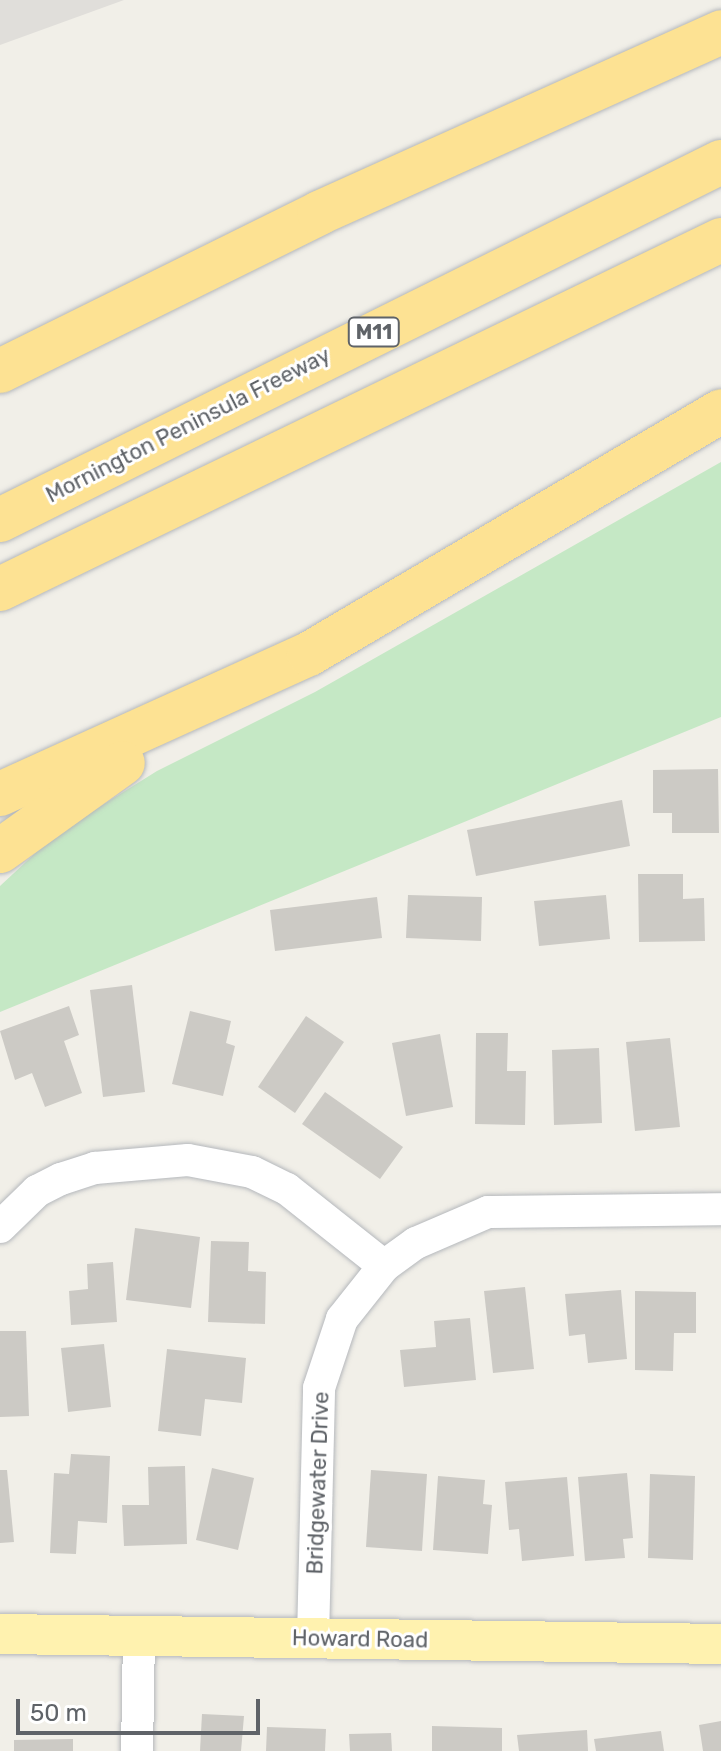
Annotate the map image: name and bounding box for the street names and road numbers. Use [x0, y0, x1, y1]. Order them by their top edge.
road number: M11 [346, 316, 402, 348]
street label: Mornington Peninsula Freeway [41, 342, 335, 508]
street label: Bridgewater Drive [302, 1391, 334, 1575]
street label: Howard Road [292, 1625, 428, 1653]

